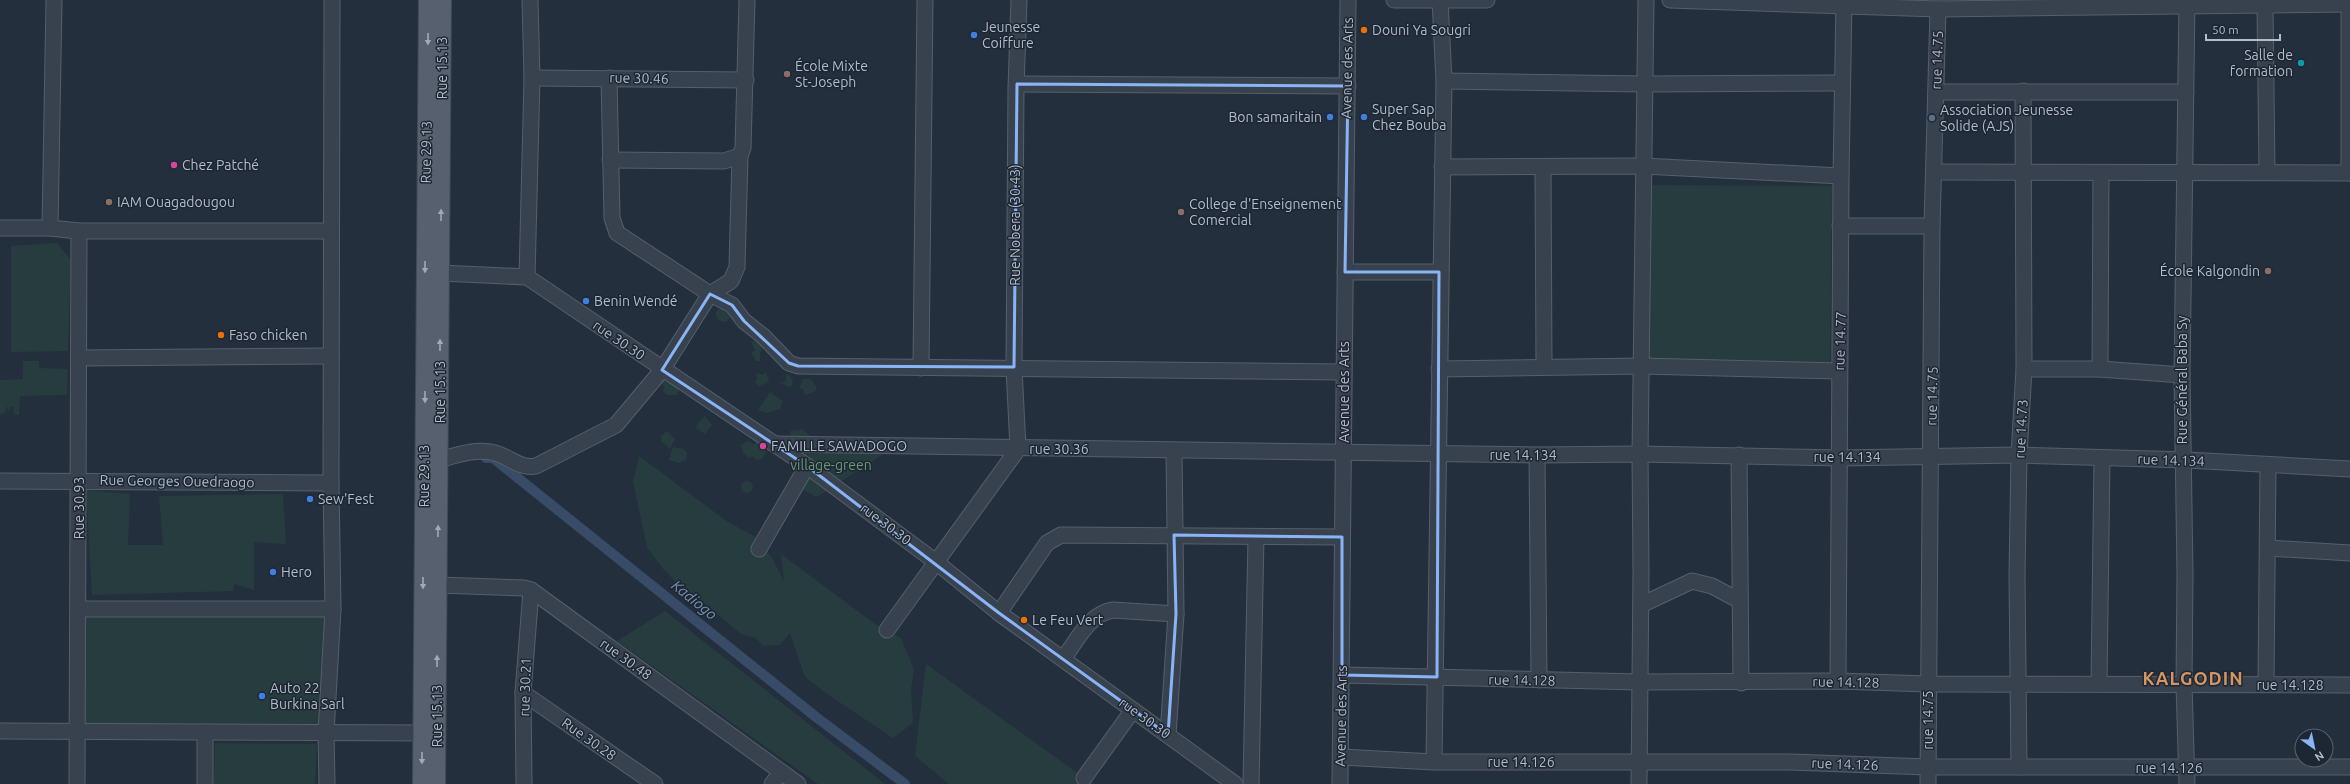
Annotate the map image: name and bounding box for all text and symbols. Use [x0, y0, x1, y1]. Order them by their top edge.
scale bar [2206, 16, 2280, 42]
street label: Avenue des Arts [1338, 17, 1356, 119]
place label: Jeunesse Coiffure [982, 19, 1040, 51]
place label: Douni Ya Sougri [1372, 22, 1471, 38]
text: 50 m [2212, 23, 2239, 36]
marker: Douni Ya Sougri [1359, 25, 1369, 35]
marker: Jeunesse Coiffure [969, 30, 979, 40]
street label: rue 14.75 [1928, 30, 1946, 90]
one-way arrow [425, 33, 431, 46]
street label: Rue 15.13 [434, 37, 450, 99]
place label: Salle de formation [2230, 47, 2293, 79]
place label: École Mixte St-Joseph [795, 57, 868, 90]
marker: Salle de formation [2296, 58, 2306, 68]
street label: rue 30.46 [609, 69, 669, 87]
marker: École Mixte St-Joseph [782, 69, 792, 79]
place label: Super Sap Chez Bouba [1372, 101, 1446, 133]
place label: Association Jeunesse Solide (AJS) [1940, 102, 2073, 134]
place label: Bon samaritain [1228, 109, 1322, 125]
marker: Bon samaritain [1325, 112, 1335, 122]
marker: Super Sap Chez Bouba [1359, 112, 1369, 122]
marker: Association Jeunesse Solide (AJS) [1927, 113, 1937, 123]
street label: Rue 29.13 [417, 121, 435, 183]
place label: Chez Patché [182, 157, 259, 173]
marker: Chez Patché [169, 160, 179, 170]
street label: Rue Nobera (30.43) [1007, 164, 1023, 286]
place label: IAM Ouagadougou [117, 194, 235, 210]
place label: College d'Enseignement Comercial [1189, 196, 1342, 228]
marker: IAM Ouagadougou [104, 197, 114, 207]
marker: College d'Enseignement Comercial [1176, 207, 1186, 217]
one-way arrow [438, 208, 444, 221]
one-way arrow [422, 261, 428, 274]
place label: École Kalgondin [2160, 262, 2260, 279]
marker: École Kalgondin [2263, 266, 2273, 276]
place label: Benin Wendé [594, 293, 678, 309]
marker: Benin Wendé [581, 296, 591, 306]
street label: rue 14.77 [1831, 311, 1849, 371]
street label: Rue Général Baba Sy [2174, 316, 2190, 444]
street label: rue 30.30 [590, 317, 648, 363]
place label: Faso chicken [229, 327, 307, 343]
marker: Faso chicken [216, 330, 226, 340]
one-way arrow [437, 338, 443, 351]
street label: Avenue des Arts [1336, 341, 1352, 443]
street label: Rue 15.13 [432, 361, 448, 423]
street label: rue 14.75 [1923, 366, 1941, 426]
one-way arrow [421, 391, 428, 403]
street label: rue 14.73 [2011, 399, 2031, 459]
place label: FAMILLE SAWADOGO [771, 438, 907, 454]
marker: FAMILLE SAWADOGO [758, 441, 768, 451]
street label: rue 30.36 [1029, 441, 1089, 457]
street label: Rue 29.13 [416, 445, 432, 507]
street label: rue 14.134 [1489, 447, 1557, 463]
street label: rue 14.134 [1813, 449, 1881, 465]
street label: rue 14.134 [2137, 451, 2205, 469]
park label: village-green [790, 457, 872, 473]
street label: Rue Georges Ouedraogo [99, 472, 255, 490]
street label: Rue 30.93 [71, 477, 87, 539]
place label: Sew'Fest [318, 491, 374, 507]
marker: Sew'Fest [305, 494, 315, 504]
street label: rue 30.30 [858, 500, 915, 548]
one-way arrow [435, 524, 441, 537]
place label: Hero [281, 564, 312, 580]
marker: Hero [268, 567, 278, 577]
water label: Kadiogo [668, 576, 720, 623]
one-way arrow [420, 577, 426, 590]
place label: Le Feu Vert [1032, 612, 1104, 628]
marker: Le Feu Vert [1019, 615, 1029, 625]
street label: rue 30.48 [597, 635, 655, 683]
one-way arrow [434, 654, 440, 667]
street label: rue 30.21 [516, 657, 534, 717]
street label: Avenue des Arts [1332, 665, 1350, 767]
district label: KALGODIN [2142, 668, 2244, 688]
street label: rue 14.128 [1488, 671, 1556, 689]
street label: rue 14.128 [1812, 673, 1880, 691]
street label: rue 14.128 [2256, 677, 2324, 693]
place label: Auto 22 Burkina Sarl [270, 680, 345, 712]
street label: Rue 15.13 [429, 685, 445, 747]
street label: rue 14.75 [1920, 690, 1936, 750]
marker: Auto 22 Burkina Sarl [257, 691, 267, 701]
street label: rue 30.30 [1116, 694, 1174, 742]
street label: Rue 30.28 [559, 714, 619, 764]
north arrow [2294, 728, 2334, 768]
text: N [2313, 749, 2326, 764]
one-way arrow [419, 752, 425, 765]
street label: rue 14.126 [1487, 754, 1555, 770]
street label: rue 14.126 [1811, 755, 1879, 773]
street label: rue 14.126 [2135, 760, 2203, 776]

